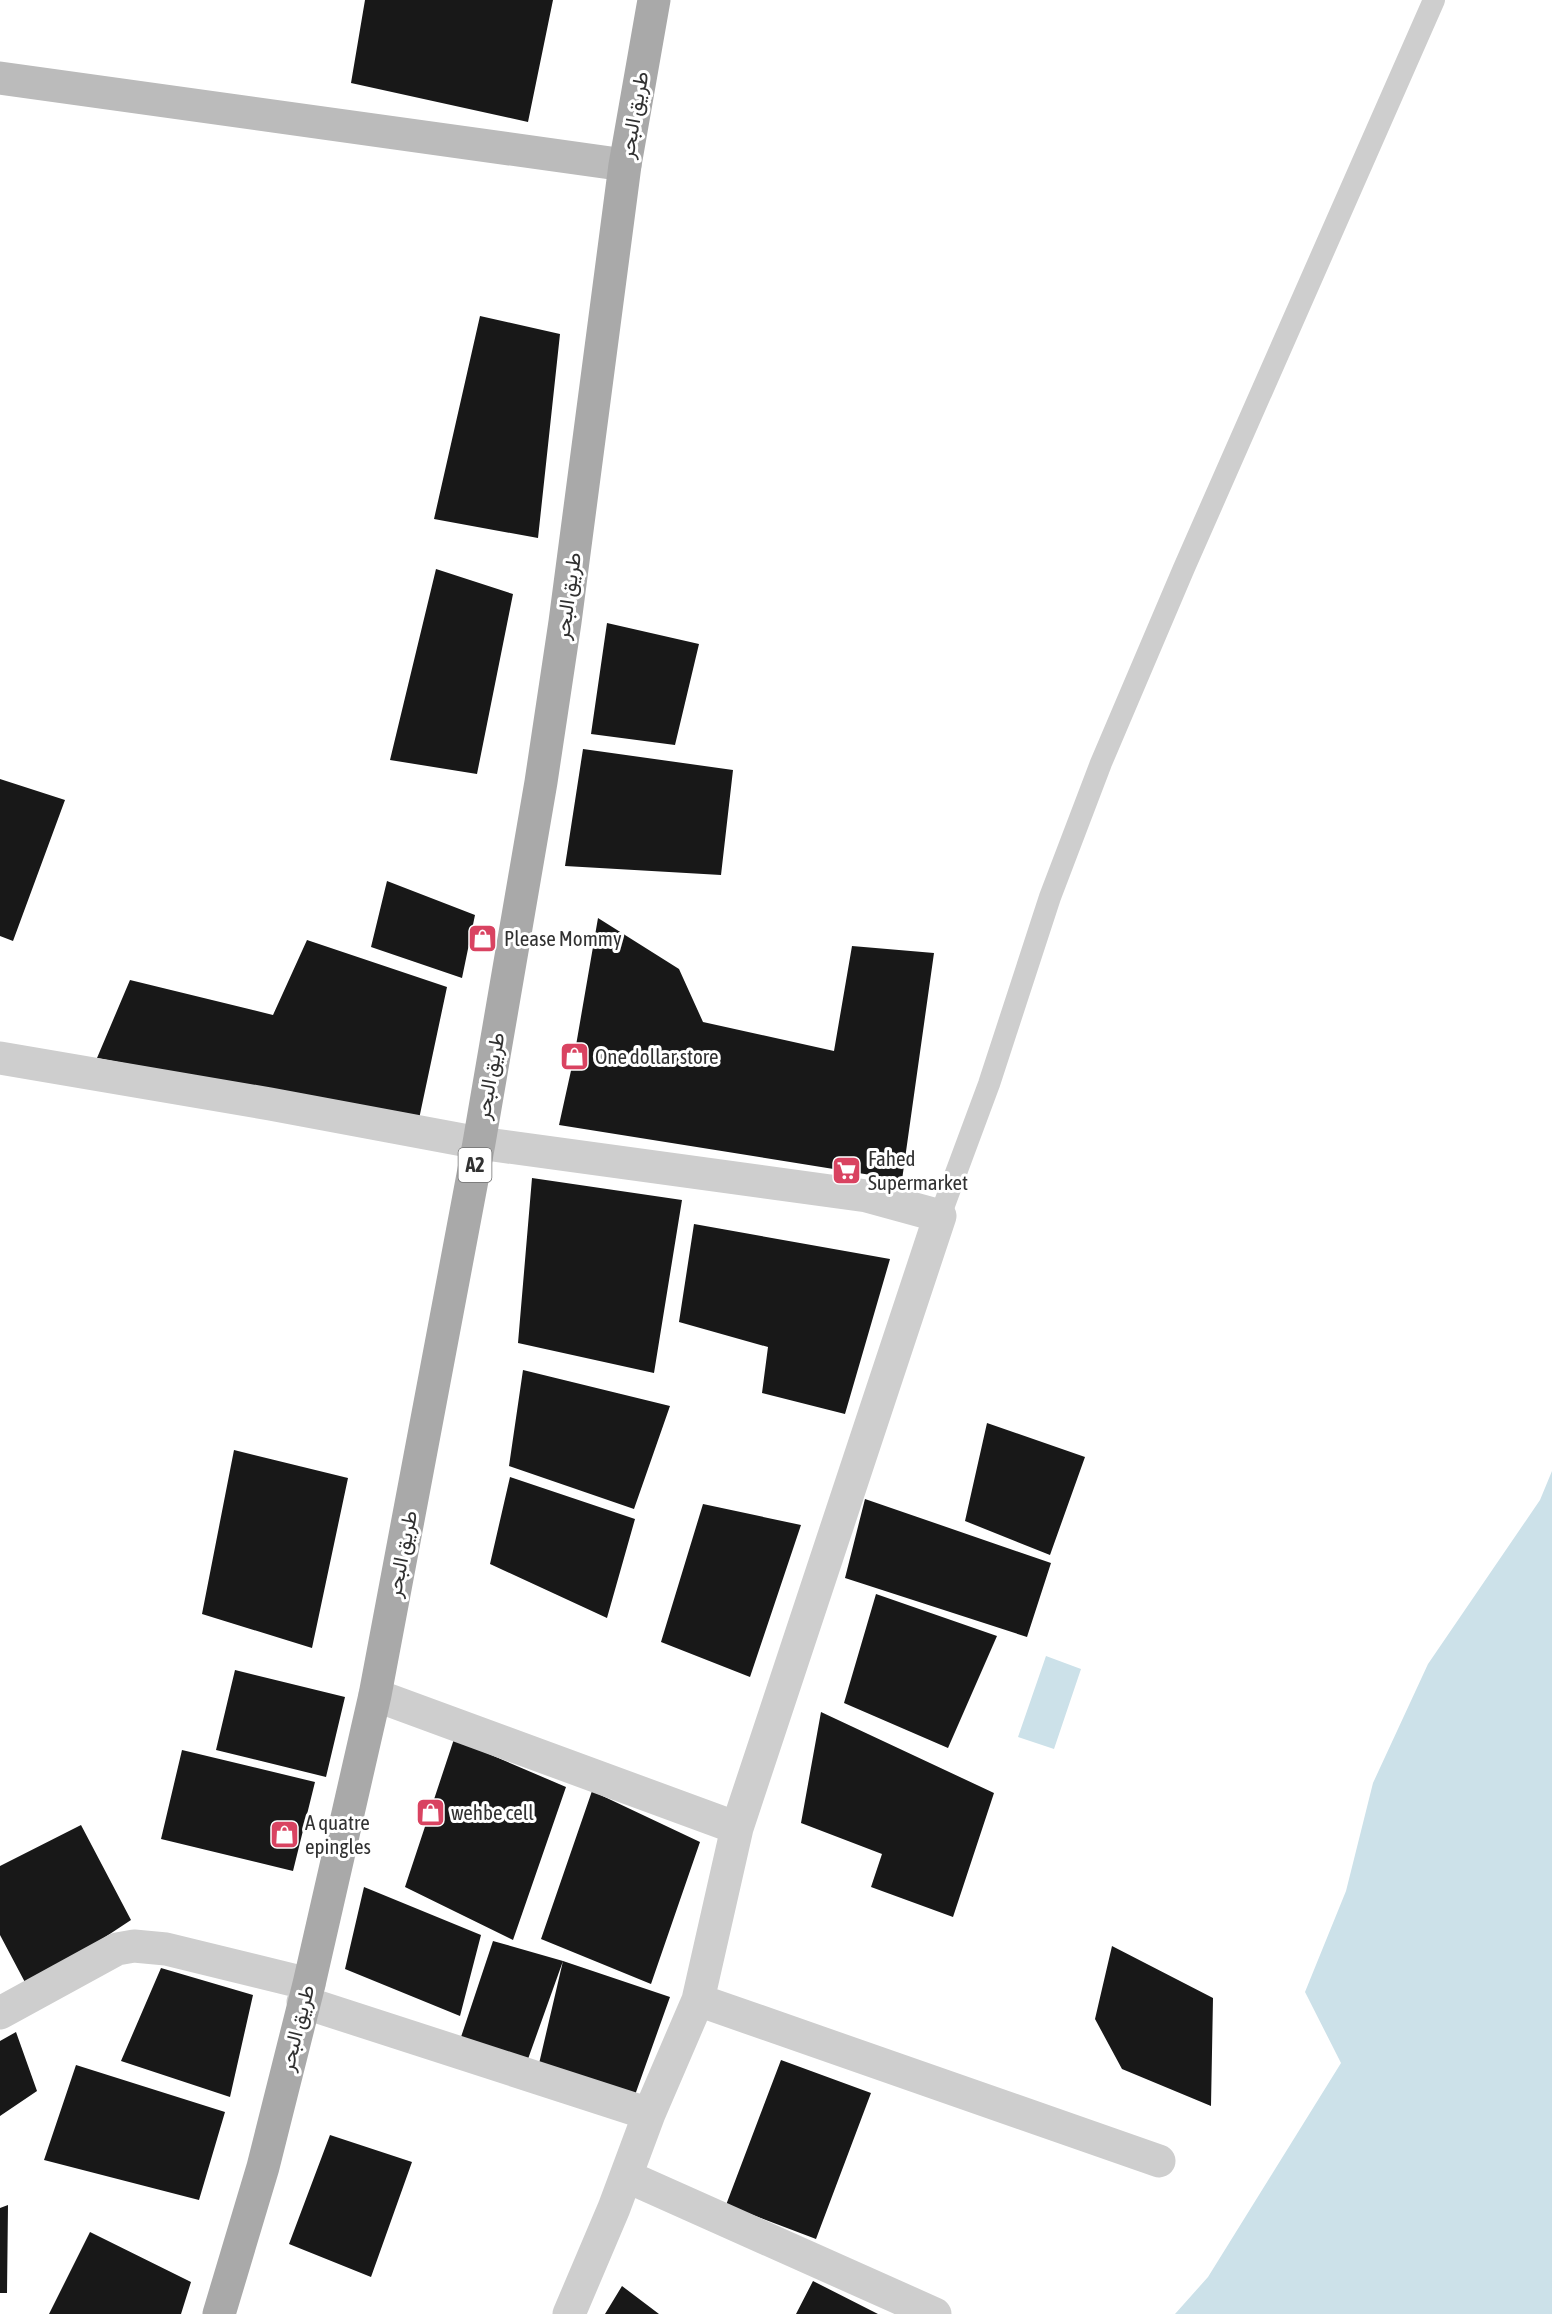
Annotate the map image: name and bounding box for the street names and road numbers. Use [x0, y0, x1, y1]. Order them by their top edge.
street label: طريق البحر [613, 69, 654, 162]
street label: طريق البحر [549, 551, 587, 642]
street label: طريق البحر [469, 1030, 510, 1123]
road number: A2 [458, 1148, 492, 1182]
street label: طريق البحر [381, 1508, 423, 1601]
street label: طريق البحر [273, 1982, 320, 2075]

